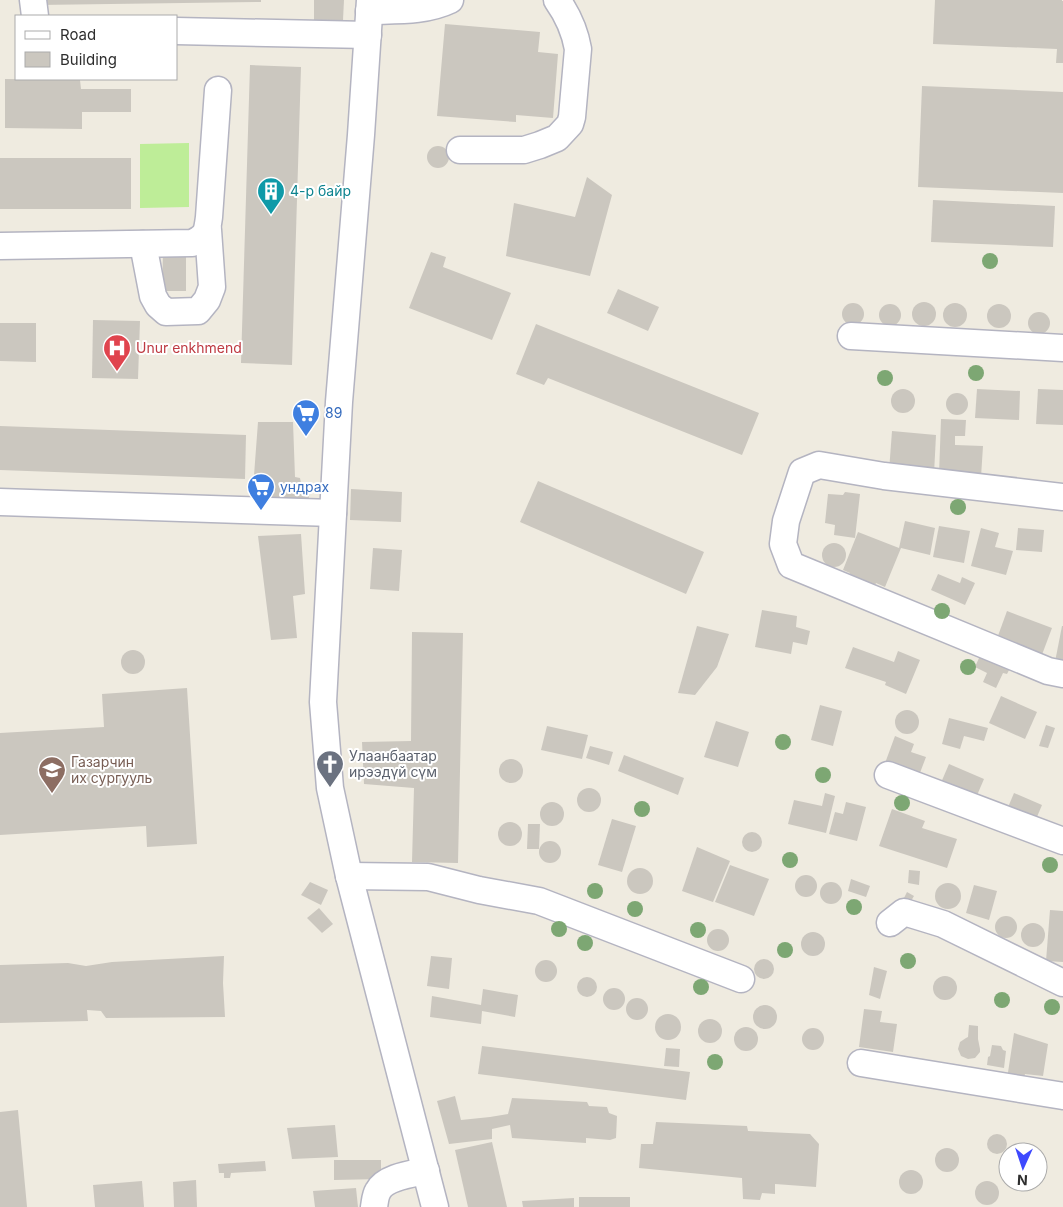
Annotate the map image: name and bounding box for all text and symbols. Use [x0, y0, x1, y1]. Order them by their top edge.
legend [15, 15, 178, 80]
text: Road [60, 25, 96, 44]
text: Building [60, 50, 117, 69]
building icon: 4-р байр [256, 176, 286, 215]
place label: 4-р байр [290, 182, 351, 199]
hospital icon: Unur enkhmend [102, 333, 132, 372]
place label: Unur enkhmend [136, 339, 242, 356]
supermarket icon: 89 [291, 398, 321, 437]
place label: 89 [325, 404, 342, 421]
supermarket icon: ундрах [246, 472, 276, 511]
place label: ундрах [280, 478, 330, 495]
place label: Улаанбаатар ирээдүй сүм [349, 747, 437, 780]
church icon: Улаанбаатар ирээдүй сүм [315, 749, 345, 788]
place label: Газарчин их сургууль [71, 753, 153, 786]
school or university icon: Газарчин их сургууль [37, 755, 67, 794]
north arrow [998, 1142, 1048, 1192]
text: N [1017, 1172, 1028, 1189]

